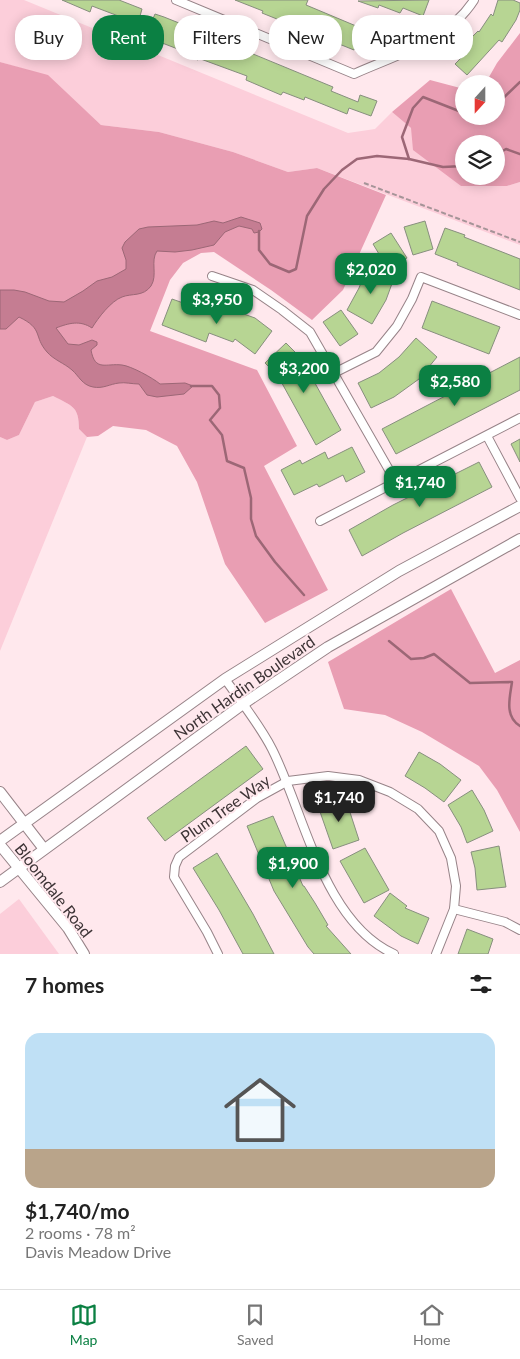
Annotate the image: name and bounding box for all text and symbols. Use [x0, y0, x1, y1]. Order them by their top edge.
chip: Buy [15, 15, 82, 60]
chip: Rent [92, 15, 164, 60]
chip: Filters [174, 15, 259, 60]
chip: New [269, 15, 342, 60]
chip: Apartment [352, 15, 473, 60]
north arrow [455, 75, 505, 125]
map controls [455, 75, 505, 185]
button: layers [455, 135, 505, 185]
pin: $2,020 [330, 252, 412, 295]
text: $2,020 [346, 259, 396, 278]
pin: $3,950 [176, 282, 258, 325]
text: $3,950 [192, 289, 242, 308]
pin: $3,200 [263, 352, 345, 394]
text: $3,200 [279, 358, 329, 377]
pin: $2,580 [414, 364, 496, 407]
text: $2,580 [430, 371, 480, 390]
pin: $1,740 [379, 466, 461, 508]
text: $1,740 [395, 472, 445, 491]
street label: North Hardin Boulevard [170, 631, 318, 743]
street label: Plum Tree Way [177, 770, 274, 846]
pin: $1,740 [298, 780, 380, 823]
text: $1,740 [314, 787, 364, 806]
street label: Bloomdale Road [11, 839, 97, 941]
pin: $1,900 [252, 846, 334, 889]
text: $1,900 [268, 853, 318, 872]
icon: filters [467, 970, 495, 998]
text: 7 homes [25, 972, 104, 997]
icon: home [215, 1065, 305, 1155]
text: $1,740/mo [25, 1198, 130, 1223]
text: 2 rooms · 78 m² [25, 1223, 136, 1242]
text: Davis Meadow Drive [25, 1242, 171, 1261]
tab: Map [70, 1301, 98, 1348]
tab: Saved [237, 1301, 274, 1348]
tab: Home [413, 1301, 450, 1348]

